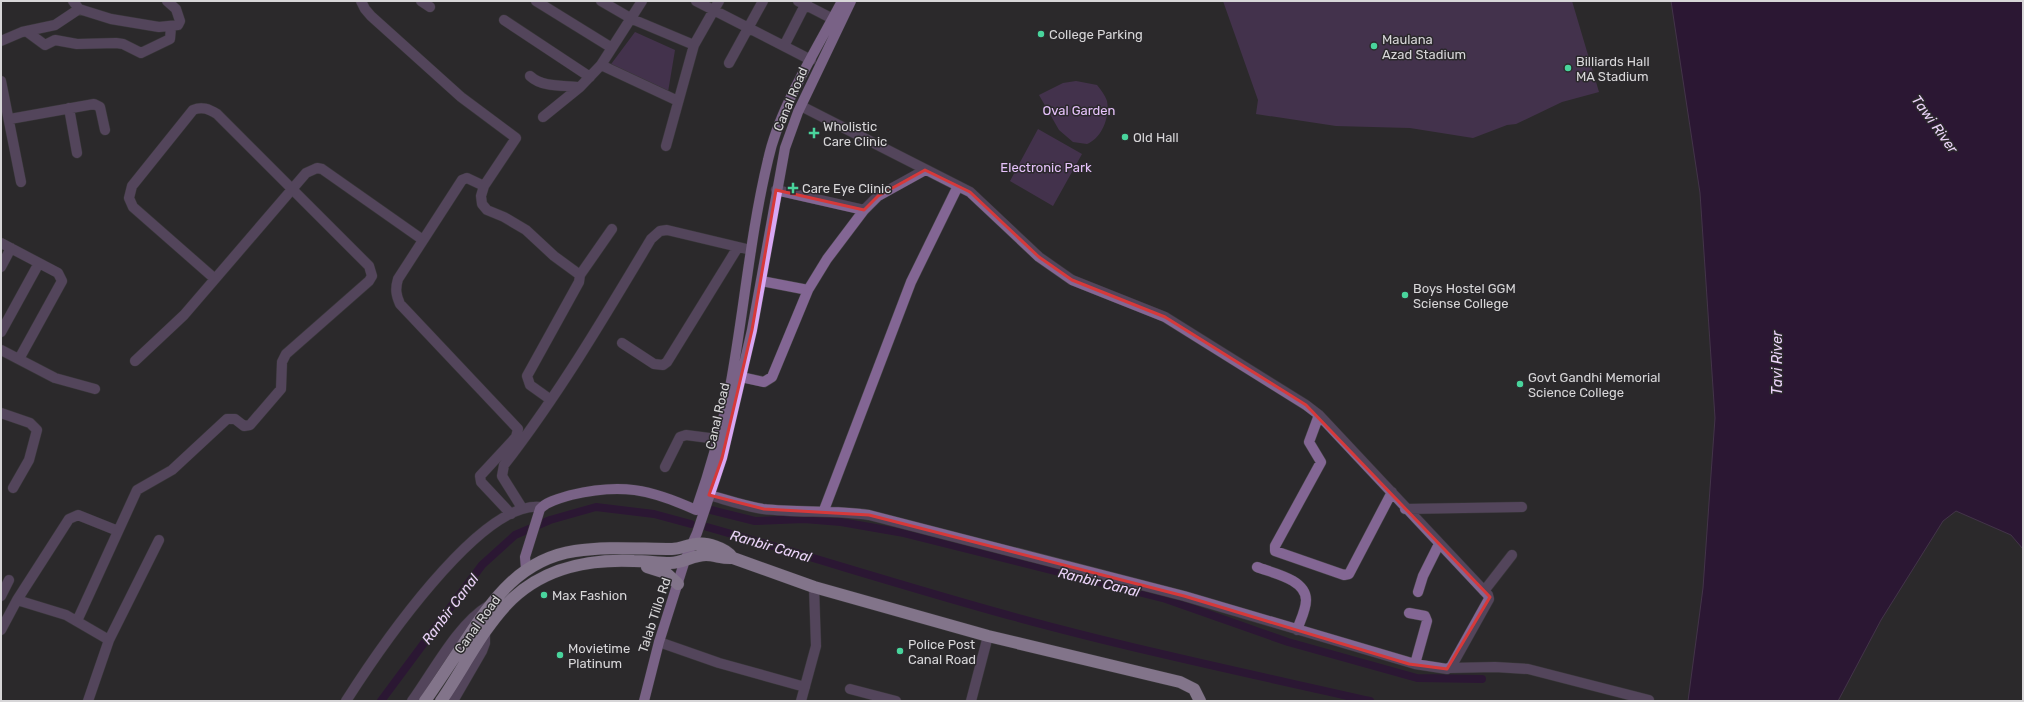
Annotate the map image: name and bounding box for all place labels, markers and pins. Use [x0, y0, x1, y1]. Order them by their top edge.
place label: College Parking [1049, 27, 1143, 43]
marker: College Parking [1036, 29, 1046, 39]
place label: Maulana Azad Stadium [1382, 32, 1466, 62]
marker: Maulana Azad Stadium [1369, 41, 1379, 51]
place label: Billiards Hall MA Stadium [1576, 54, 1650, 84]
marker: Billiards Hall MA Stadium [1563, 63, 1573, 73]
place label: Wholistic Care Clinic [823, 119, 887, 149]
marker: Wholistic Care Clinic [808, 127, 820, 139]
place label: Old Hall [1133, 130, 1179, 145]
marker: Old Hall [1120, 132, 1130, 142]
place label: Care Eye Clinic [802, 181, 891, 196]
marker: Care Eye Clinic [787, 182, 799, 194]
place label: Boys Hostel GGM Sciense College [1413, 281, 1516, 312]
marker: Boys Hostel GGM Sciense College [1400, 290, 1410, 300]
place label: Govt Gandhi Memorial Science College [1528, 370, 1660, 401]
marker: Govt Gandhi Memorial Science College [1515, 379, 1525, 389]
place label: Max Fashion [552, 588, 627, 603]
marker: Max Fashion [539, 590, 549, 600]
place label: Police Post Canal Road [908, 637, 976, 667]
place label: Movietime Platinum [568, 641, 630, 671]
marker: Police Post Canal Road [895, 646, 905, 656]
marker: Movietime Platinum [555, 650, 565, 660]

